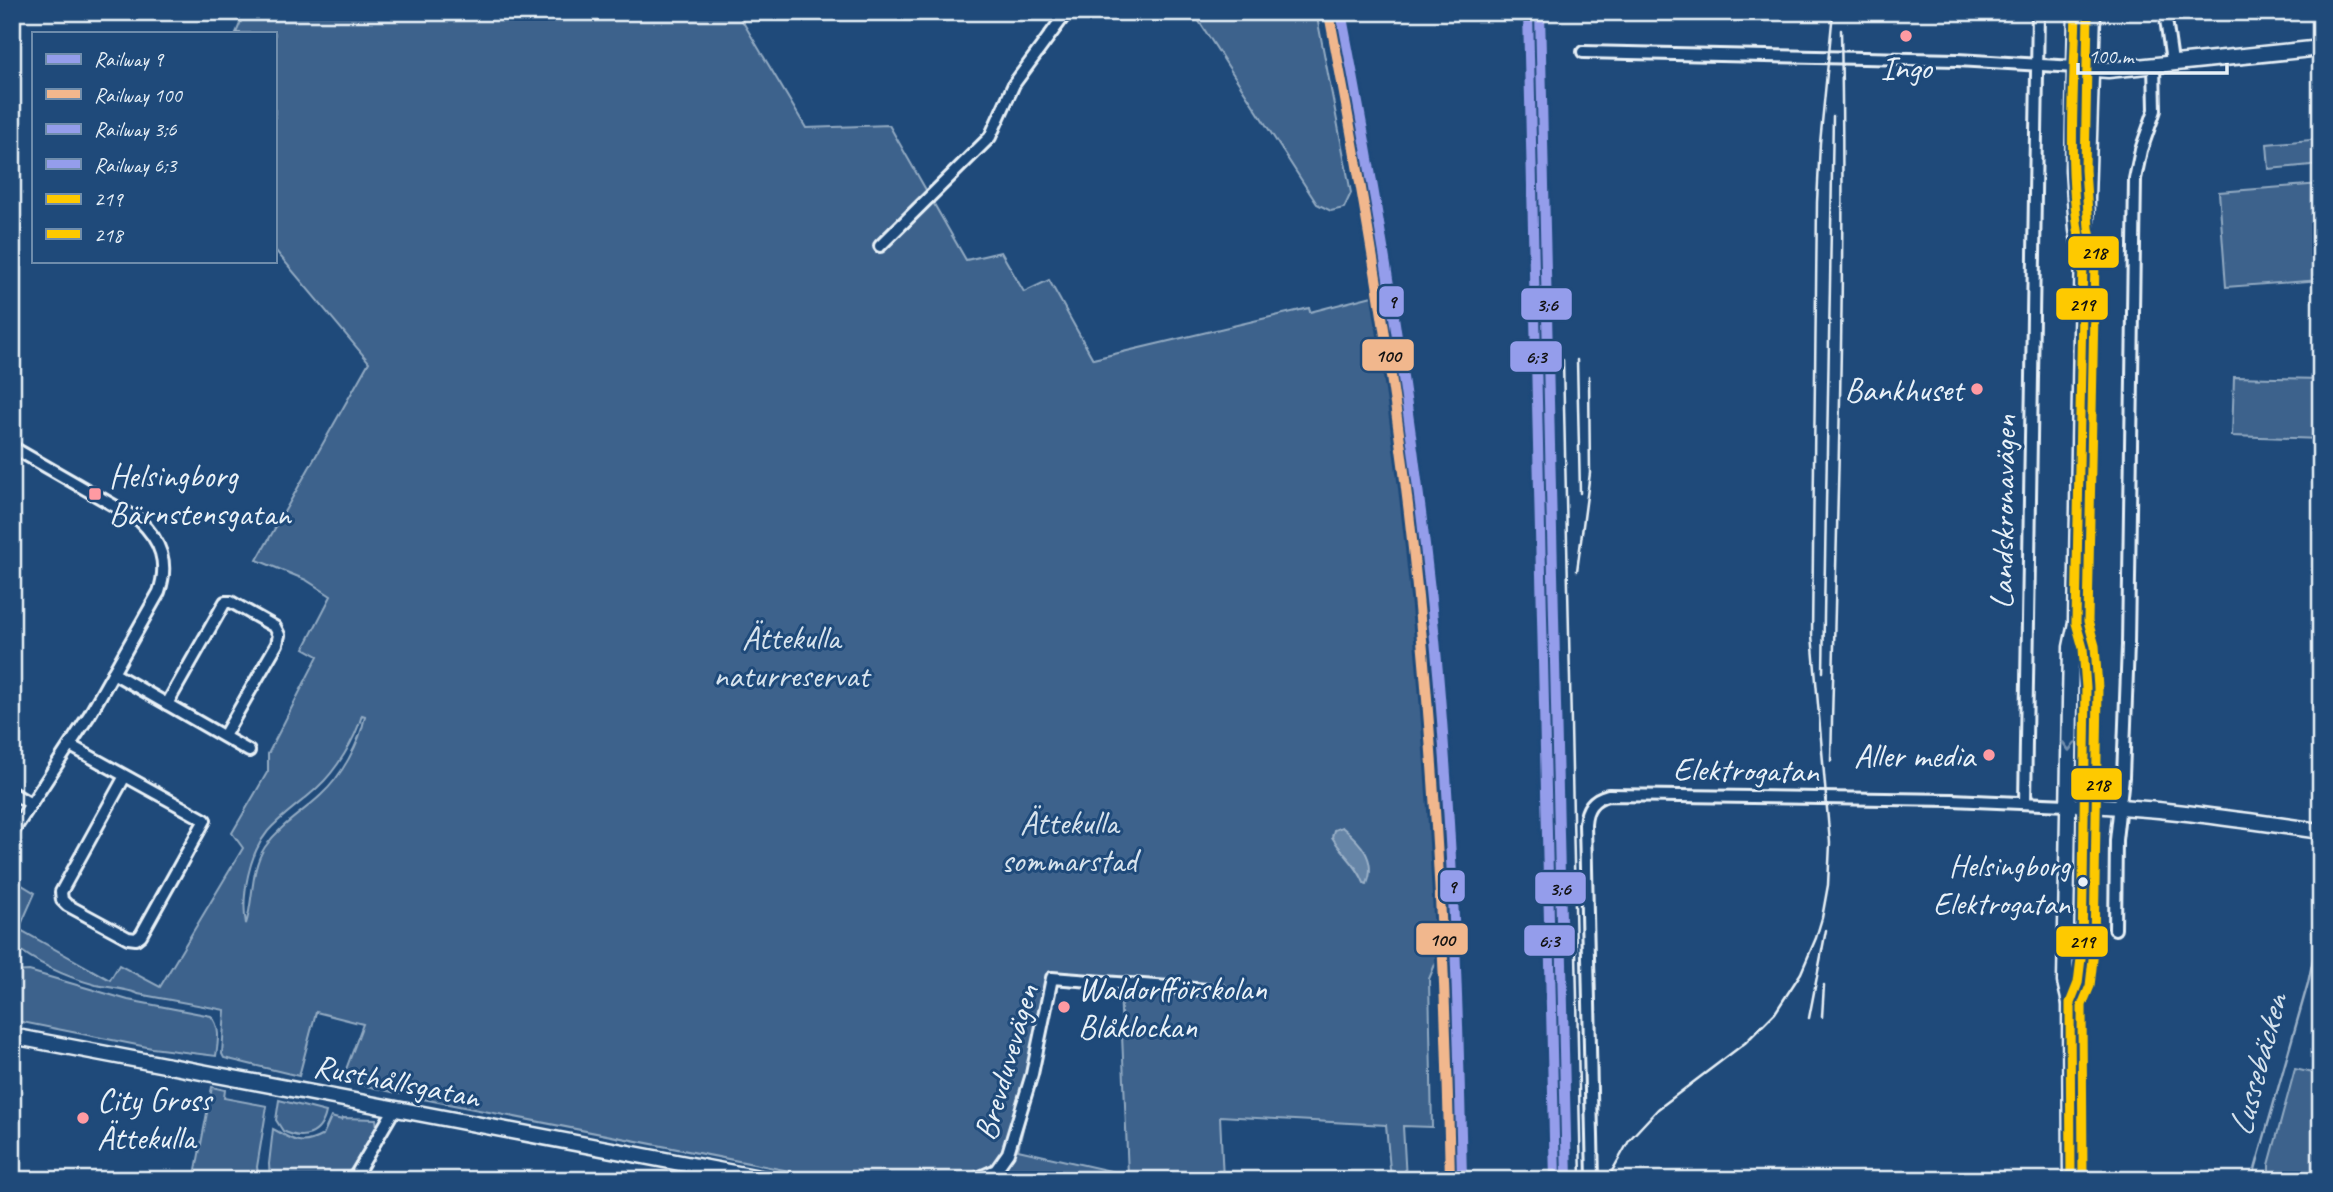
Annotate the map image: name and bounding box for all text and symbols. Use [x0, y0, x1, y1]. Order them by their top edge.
marker: Ingo [1898, 28, 1914, 44]
legend [32, 32, 276, 262]
scale bar [2078, 32, 2226, 76]
text: 100 m [2088, 43, 2135, 69]
text: Railway 9 [94, 46, 164, 72]
place label: Ingo [1880, 47, 1934, 89]
text: Railway 100 [94, 82, 183, 108]
text: Railway 3;6 [94, 116, 177, 142]
text: Railway 6;3 [94, 152, 178, 178]
text: 219 [94, 186, 124, 212]
text: 218 [94, 222, 125, 248]
line badge: 218 [2067, 235, 2120, 269]
text: 218 [2081, 241, 2109, 265]
line badge: 9 [1378, 285, 1405, 318]
line badge: 3;6 [1520, 287, 1573, 321]
line badge: 219 [2055, 287, 2109, 321]
text: 9 [1388, 290, 1399, 314]
text: 3;6 [1536, 293, 1560, 317]
text: 219 [2069, 293, 2097, 317]
line badge: 100 [1361, 338, 1415, 372]
line badge: 6;3 [1509, 340, 1563, 373]
text: 100 [1375, 344, 1403, 368]
text: 6;3 [1525, 345, 1549, 369]
place label: Bankhuset [1844, 369, 1966, 411]
marker: Bankhuset [1969, 381, 1985, 397]
street label: Landskronavägen [1980, 414, 2026, 609]
place label: Helsingborg Bärnstensgatan [109, 455, 293, 535]
marker: Helsingborg Bärnstensgatan [87, 486, 103, 502]
park label: Ättekulla naturreservat [713, 617, 872, 697]
place label: Aller media [1854, 735, 1978, 777]
one-way arrow [2061, 740, 2076, 751]
marker: Aller media [1981, 747, 1997, 763]
street label: Elektrogatan [1673, 748, 1820, 792]
line badge: 218 [2070, 767, 2123, 801]
text: 218 [2084, 773, 2112, 797]
park label: Ättekulla sommarstad [1001, 802, 1142, 882]
place label: Helsingborg Elektrogatan [1933, 846, 2072, 923]
line badge: 9 [1439, 869, 1466, 903]
line badge: 3;6 [1534, 871, 1587, 905]
text: 9 [1448, 875, 1459, 899]
marker: Helsingborg Elektrogatan [2076, 875, 2090, 889]
text: 3;6 [1549, 877, 1573, 901]
line badge: 100 [1415, 922, 1469, 956]
line badge: 6;3 [1523, 924, 1576, 957]
line badge: 219 [2055, 925, 2109, 958]
text: 100 [1429, 928, 1457, 952]
text: 6;3 [1538, 929, 1562, 953]
text: 219 [2069, 930, 2097, 954]
place label: Waldorfförskolan Blåklockan [1078, 968, 1267, 1048]
street label: Brevduvevägen [964, 979, 1048, 1145]
water label: Lussebäcken [2217, 986, 2299, 1141]
marker: Waldorfförskolan Blåklockan [1056, 999, 1072, 1015]
street label: Rusthållsgatan [310, 1044, 485, 1118]
place label: City Gross Ättekulla [97, 1079, 214, 1159]
marker: City Gross Ättekulla [75, 1110, 91, 1126]

